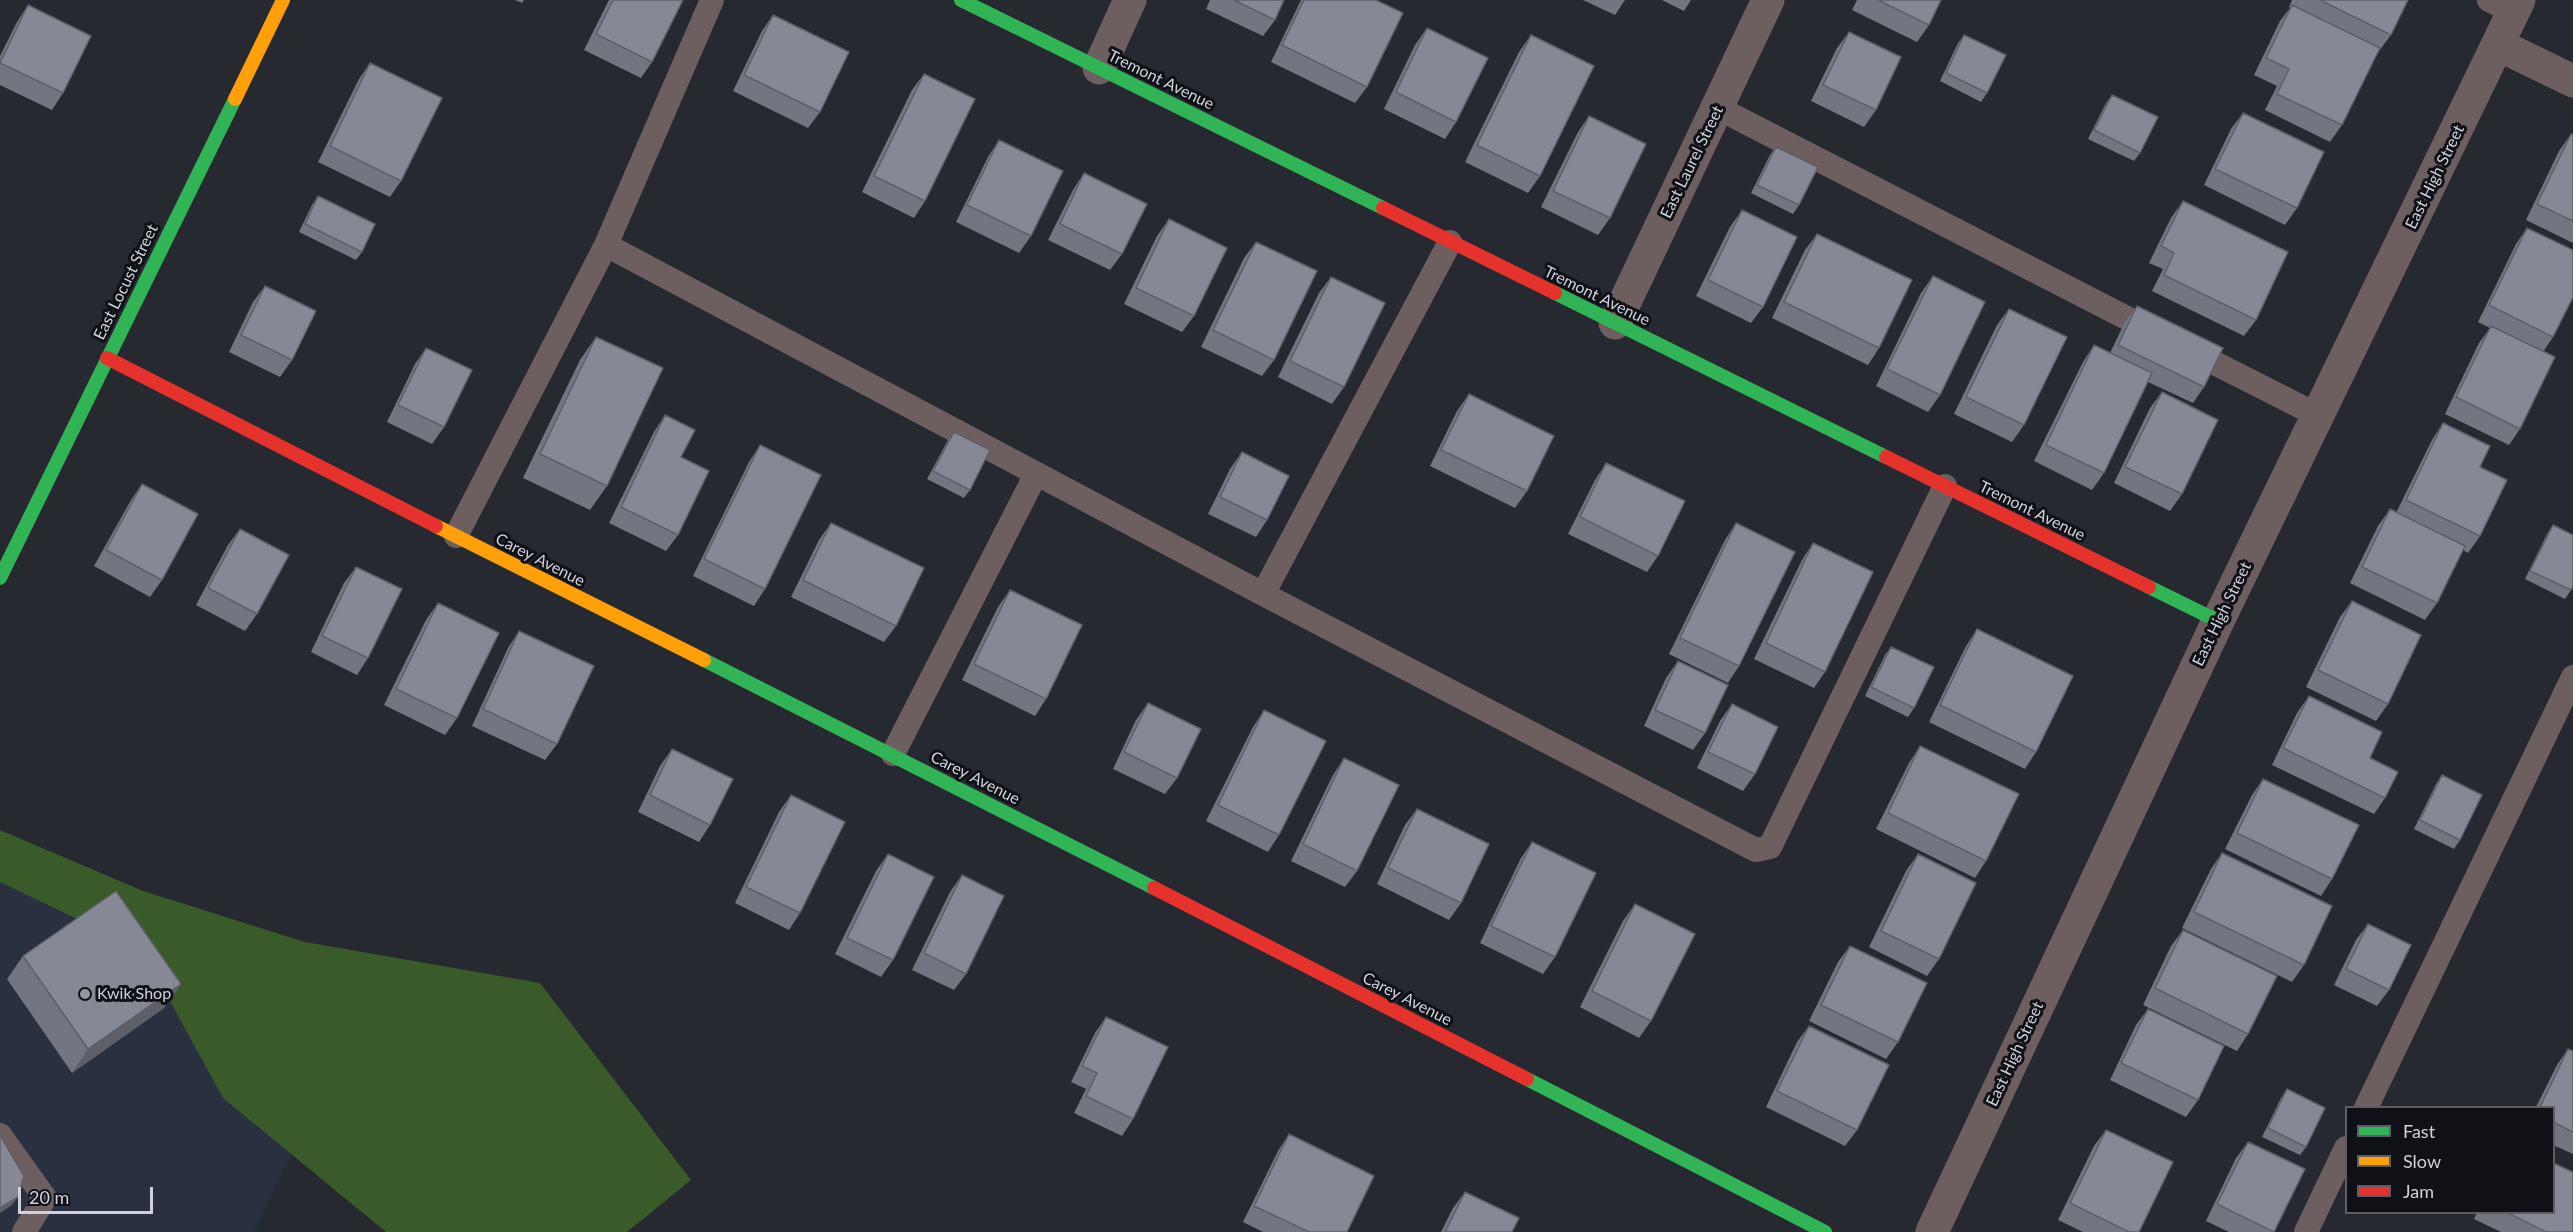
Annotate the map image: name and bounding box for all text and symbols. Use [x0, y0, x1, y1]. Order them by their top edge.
street label: Tremont Avenue [1105, 46, 1217, 114]
street label: East Laurel Street [1656, 103, 1728, 221]
street label: East High Street [2402, 122, 2468, 232]
street label: East Locust Street [90, 221, 162, 343]
street label: Tremont Avenue [1541, 262, 1653, 330]
street label: Tremont Avenue [1976, 477, 2088, 545]
street label: Carey Avenue [492, 529, 588, 591]
street label: East High Street [2189, 559, 2255, 669]
street label: Carey Avenue [927, 747, 1023, 809]
street label: Carey Avenue [1359, 968, 1455, 1030]
place label: Kwik Shop [97, 984, 171, 1004]
marker: Kwik Shop [78, 987, 92, 1001]
street label: East High Street [1982, 999, 2048, 1109]
legend [2345, 1106, 2555, 1214]
text: Fast [2403, 1120, 2435, 1142]
text: Slow [2403, 1150, 2441, 1172]
scale bar [21, 1175, 156, 1213]
text: Jam [2403, 1180, 2434, 1202]
text: 20 m [29, 1186, 69, 1208]

